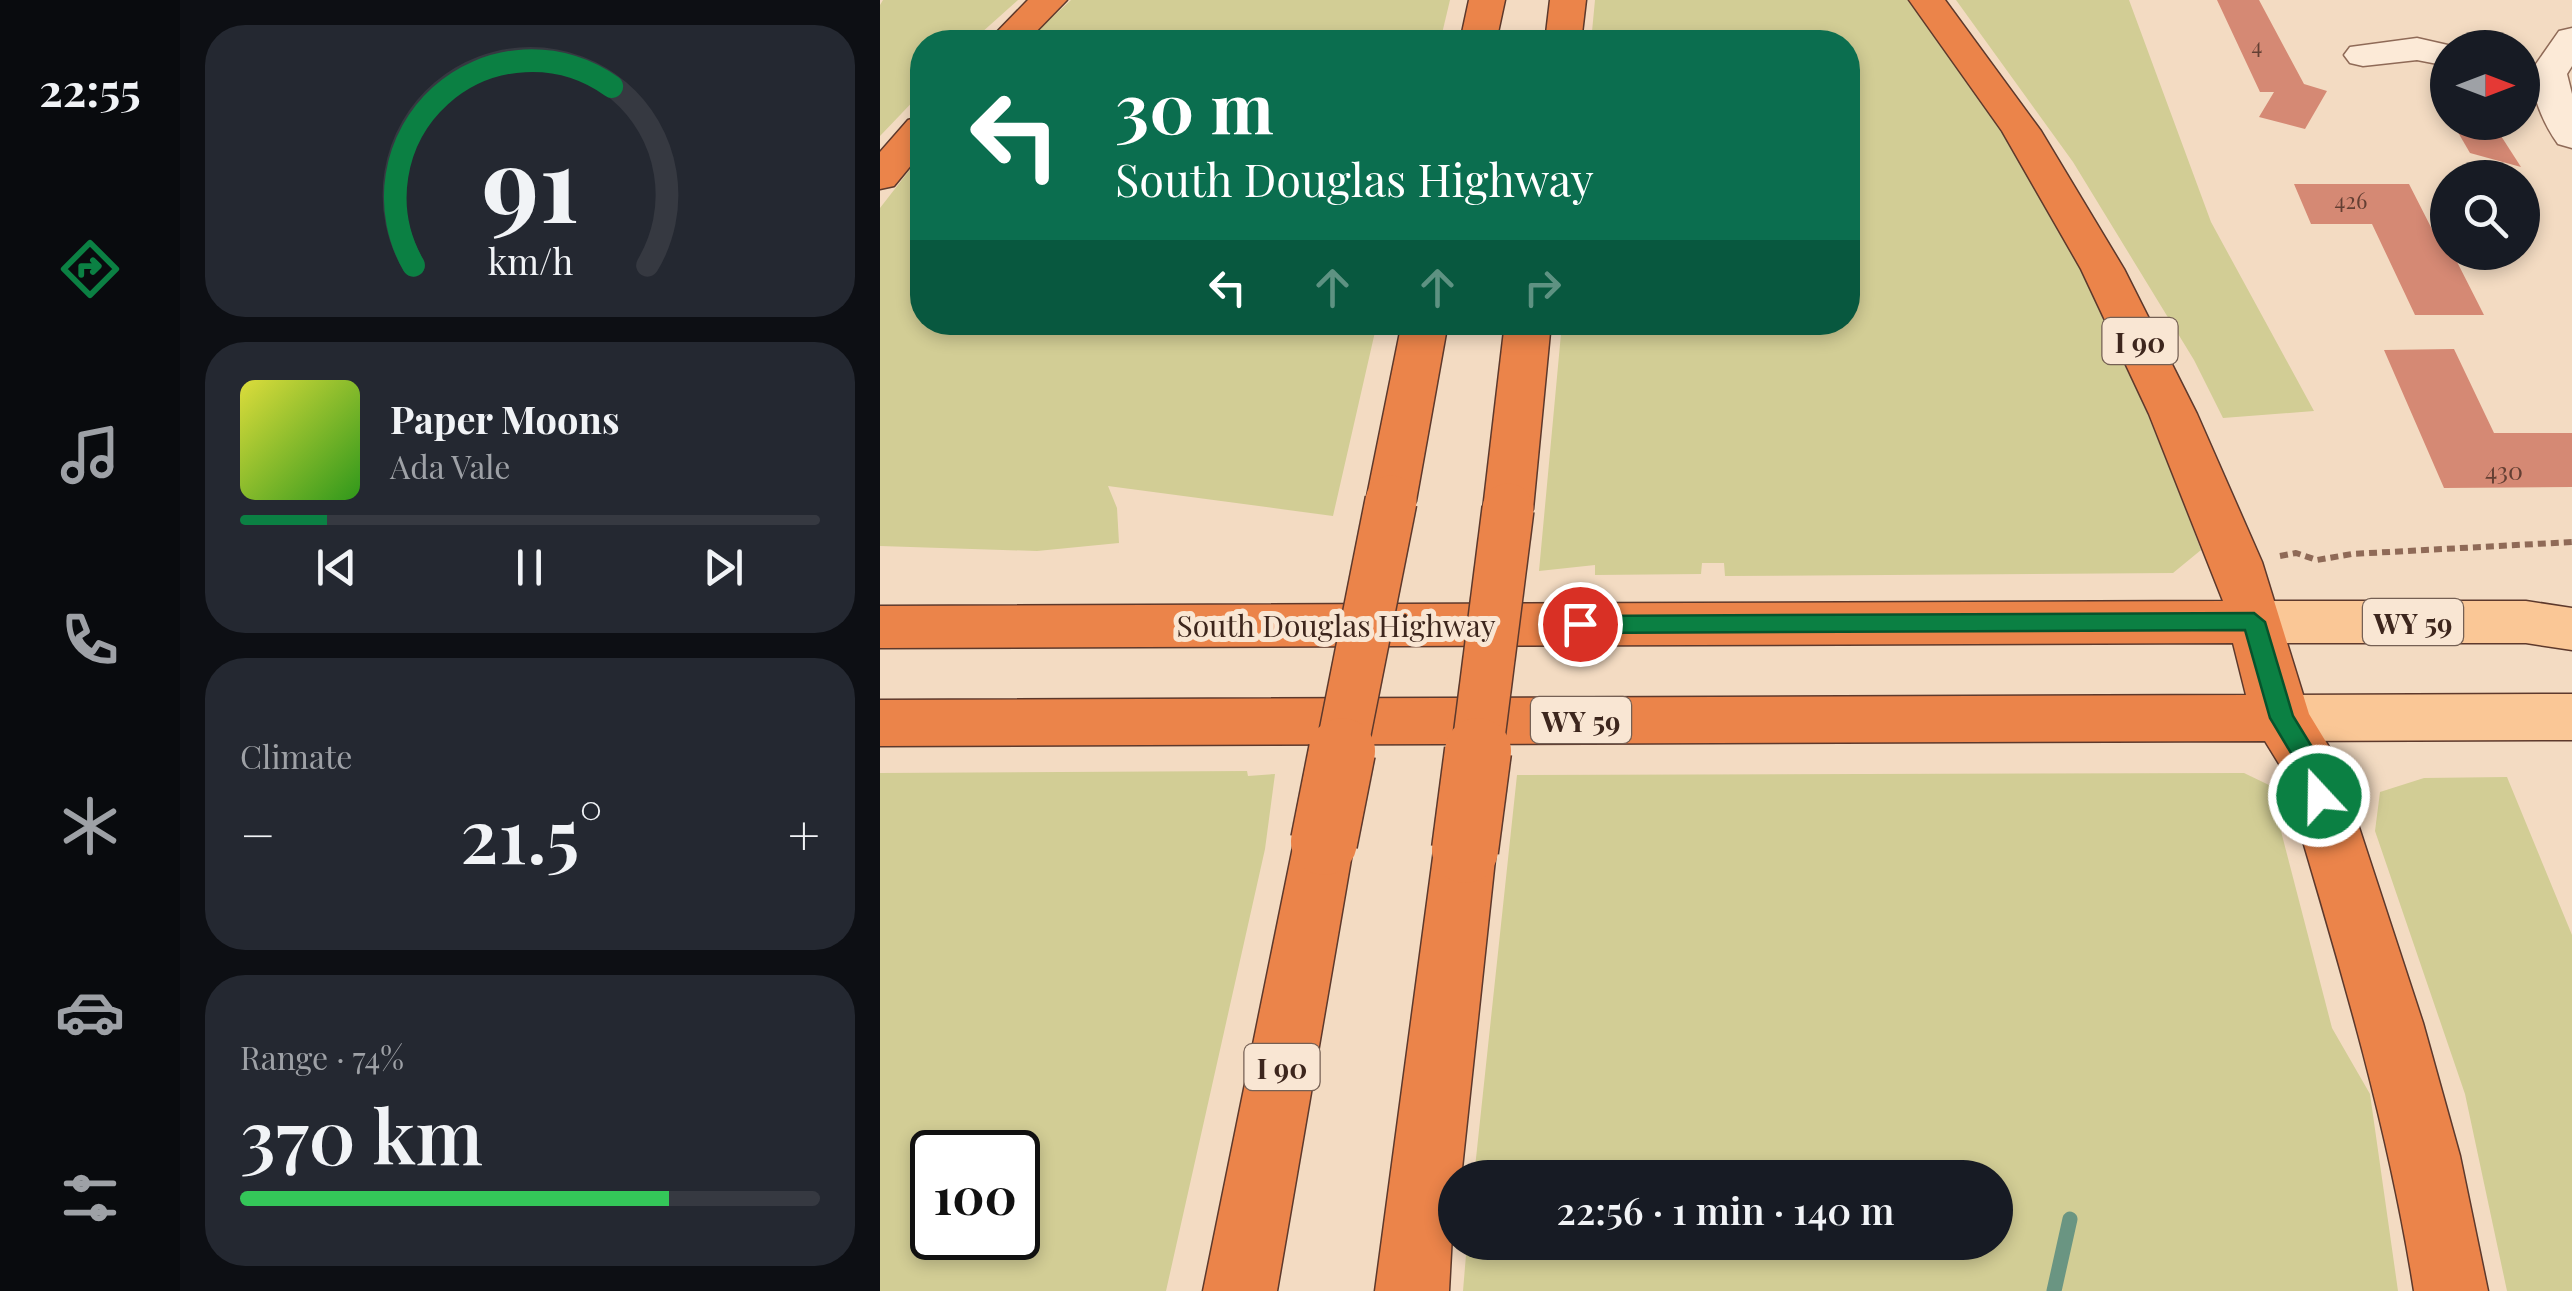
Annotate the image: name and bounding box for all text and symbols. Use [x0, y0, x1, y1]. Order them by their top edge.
house number: 4 [2252, 30, 2263, 60]
north arrow [2430, 30, 2540, 140]
map controls [2430, 30, 2540, 270]
text: 22:55 [39, 58, 141, 118]
text: 30 m [1115, 58, 1274, 152]
icon: left [950, 70, 1080, 200]
text: 91 [481, 110, 579, 249]
text: South Douglas Highway [1115, 148, 1594, 208]
button: search [2430, 160, 2540, 270]
house number: 426 [2335, 185, 2367, 215]
icon: directions [55, 234, 125, 304]
text: km/h [487, 236, 573, 284]
icon: left [1200, 260, 1255, 315]
icon: ahead [1305, 260, 1360, 315]
icon: ahead [1410, 260, 1465, 315]
icon: right [1515, 260, 1570, 315]
road number: I 90 [2102, 318, 2178, 364]
text: Paper Moons [390, 393, 619, 444]
icon: music [55, 420, 125, 490]
text: Ada Vale [390, 444, 510, 487]
house number: 430 [2485, 453, 2523, 486]
icon: previous [309, 540, 364, 595]
icon: pause [502, 540, 557, 595]
icon: next [696, 540, 751, 595]
pin [1538, 582, 1623, 667]
icon: arrive [1553, 597, 1608, 652]
road number: WY 59 [2363, 599, 2463, 645]
icon: phone [55, 605, 125, 675]
street label: South Douglas Highway [1176, 605, 1496, 645]
road number: WY 59 [1531, 697, 1631, 743]
text: Climate [240, 734, 352, 777]
position arrow [2267, 744, 2371, 848]
text: 21.5° [460, 783, 603, 883]
icon: climate [55, 791, 125, 861]
text: − [240, 796, 276, 870]
text: + [788, 796, 820, 870]
icon: car [55, 977, 125, 1047]
text: Range · 74% [240, 1035, 404, 1078]
road number: I 90 [1244, 1044, 1320, 1090]
text: 370 km [240, 1084, 483, 1184]
speed limit sign: 100 [910, 1130, 1040, 1260]
icon: filters [55, 1163, 125, 1233]
text: 22:56 · 1 min · 140 m [1557, 1184, 1894, 1235]

